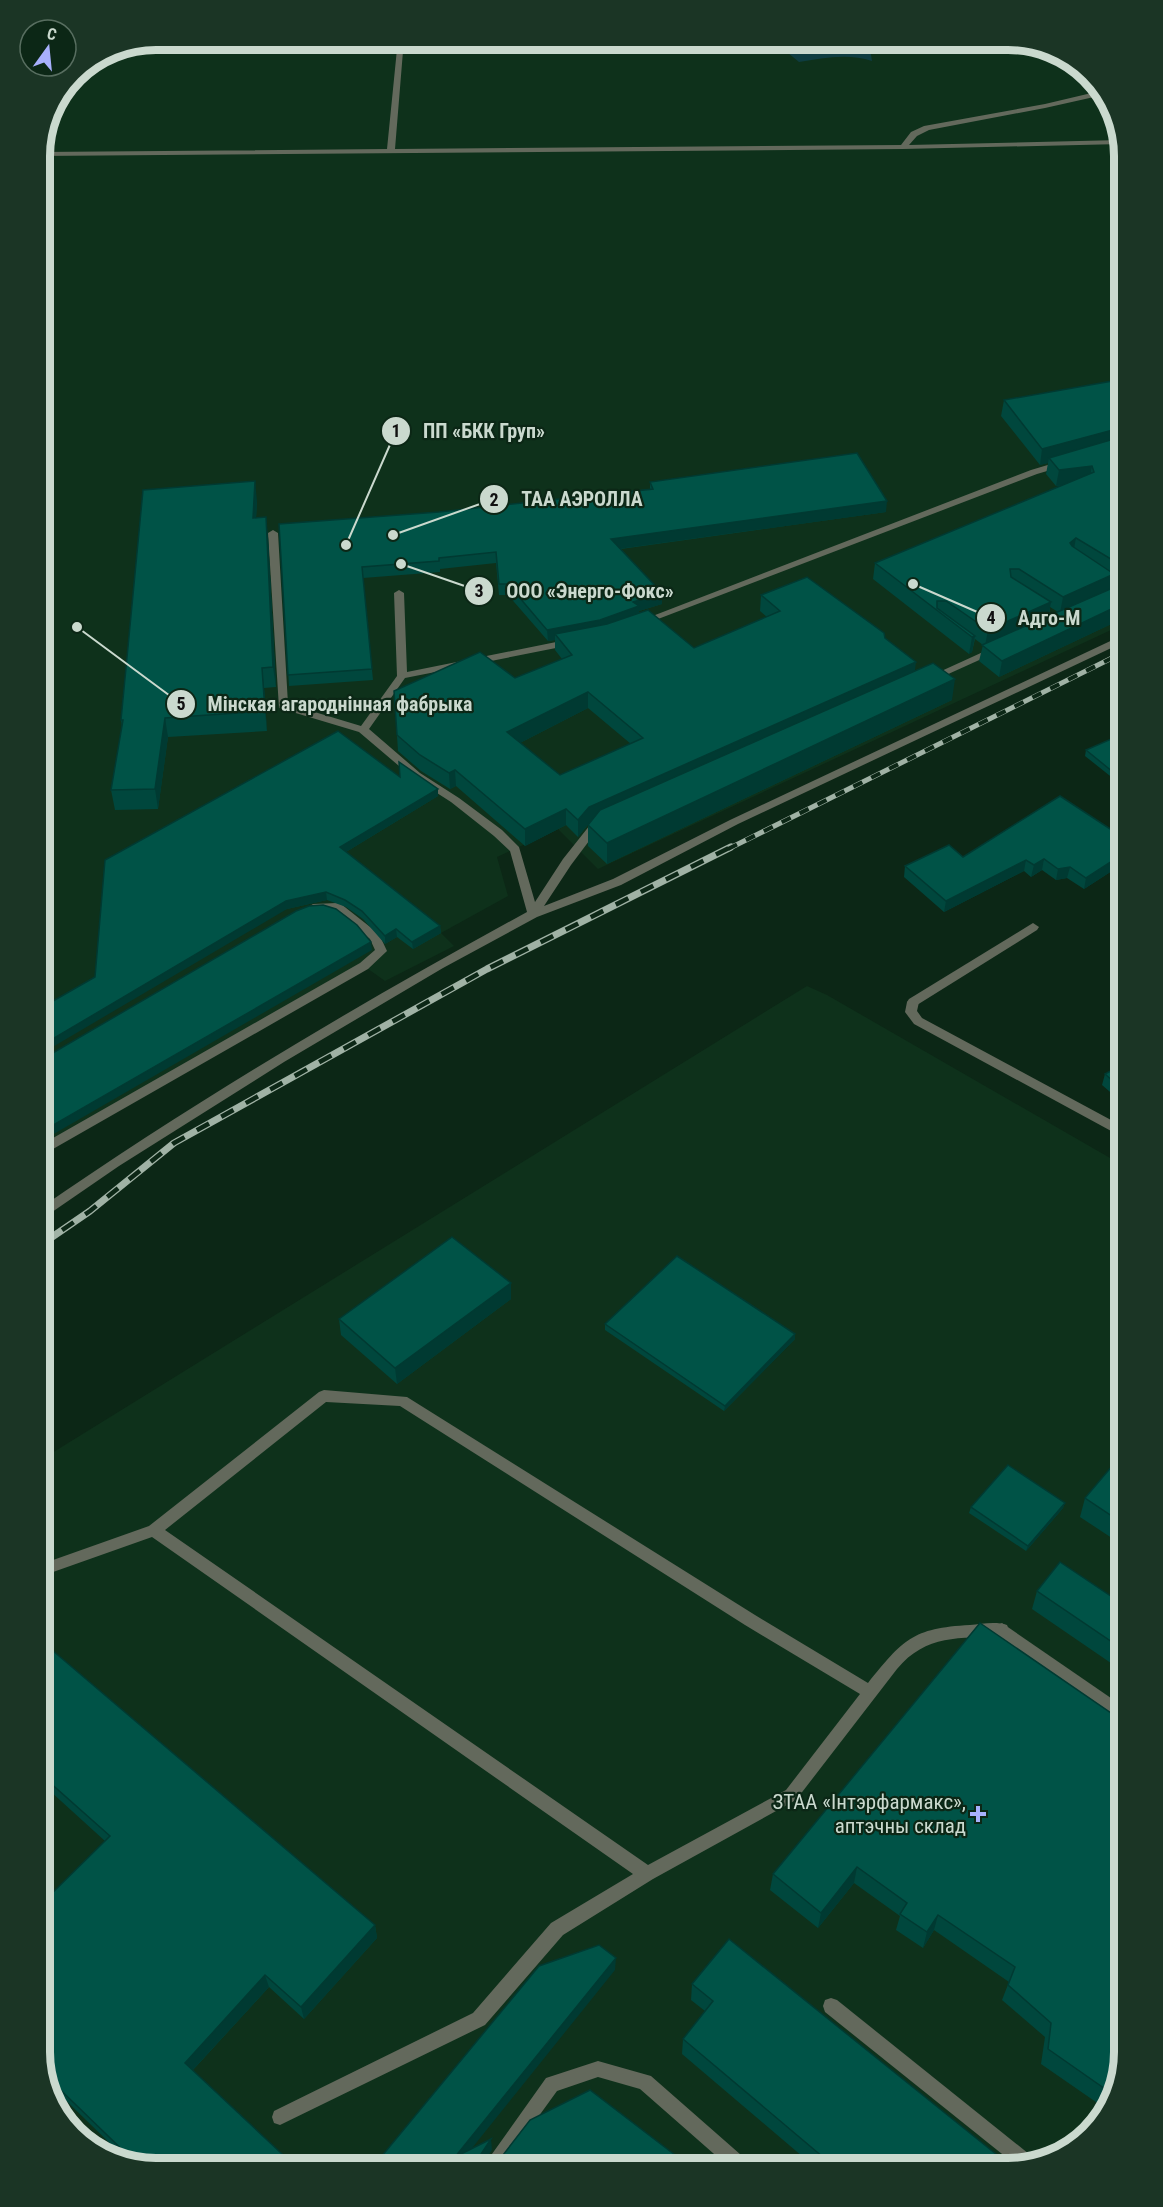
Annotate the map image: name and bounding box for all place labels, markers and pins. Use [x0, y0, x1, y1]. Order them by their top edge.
callout: ПП «БКК Груп» [381, 412, 557, 450]
callout: ТАА АЭРОЛЛА [479, 480, 655, 518]
callout: ООО «Энерго-Фокс» [464, 572, 685, 610]
callout: Адго-М [976, 599, 1092, 637]
callout: Мінская агароднінная фабрыка [166, 685, 485, 723]
place label: ЗТАА «Інтэрфармакс», аптэчны склад [772, 1790, 966, 1838]
marker: ЗТАА «Інтэрфармакс», аптэчны склад [971, 1807, 985, 1821]

